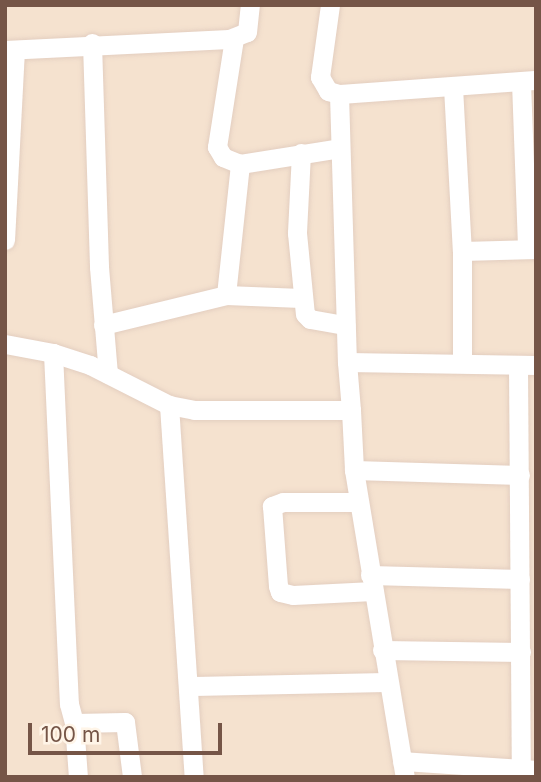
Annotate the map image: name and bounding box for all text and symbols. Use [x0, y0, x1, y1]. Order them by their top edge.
scale bar [32, 708, 226, 752]
text: 100 m [41, 722, 100, 747]

